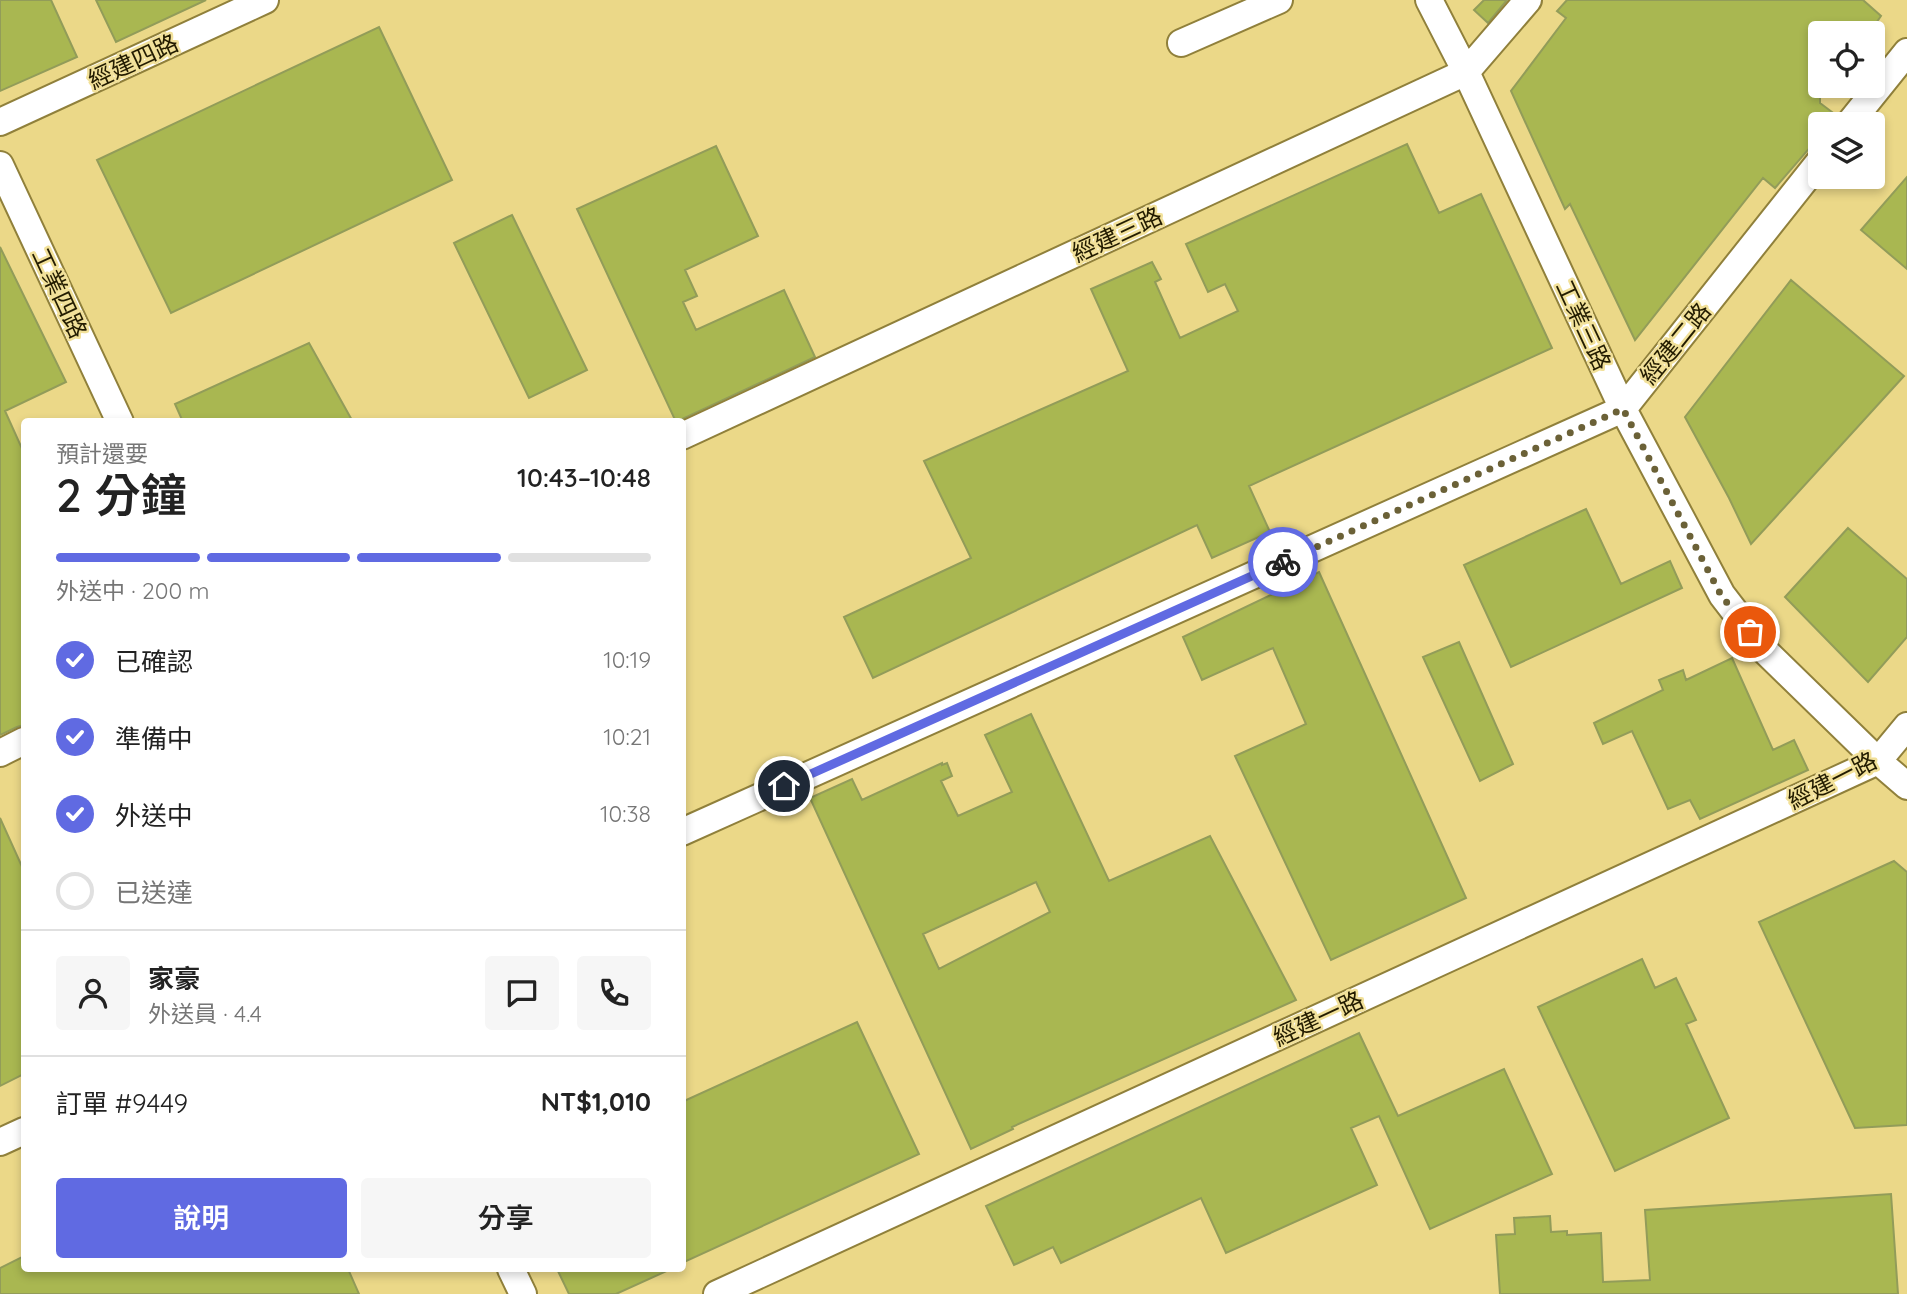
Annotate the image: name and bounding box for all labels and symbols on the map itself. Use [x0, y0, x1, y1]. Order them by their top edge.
street label: 經建四路 [83, 27, 183, 95]
street label: 經建三路 [1067, 200, 1167, 268]
street label: 工業四路 [26, 243, 94, 343]
street label: 工業三路 [1550, 275, 1618, 375]
street label: 經建二路 [1633, 296, 1717, 390]
courier [1248, 527, 1318, 597]
pin [1720, 602, 1780, 662]
street label: 經建一路 [1782, 745, 1882, 815]
pin [754, 756, 814, 816]
street label: 經建一路 [1268, 984, 1368, 1052]

